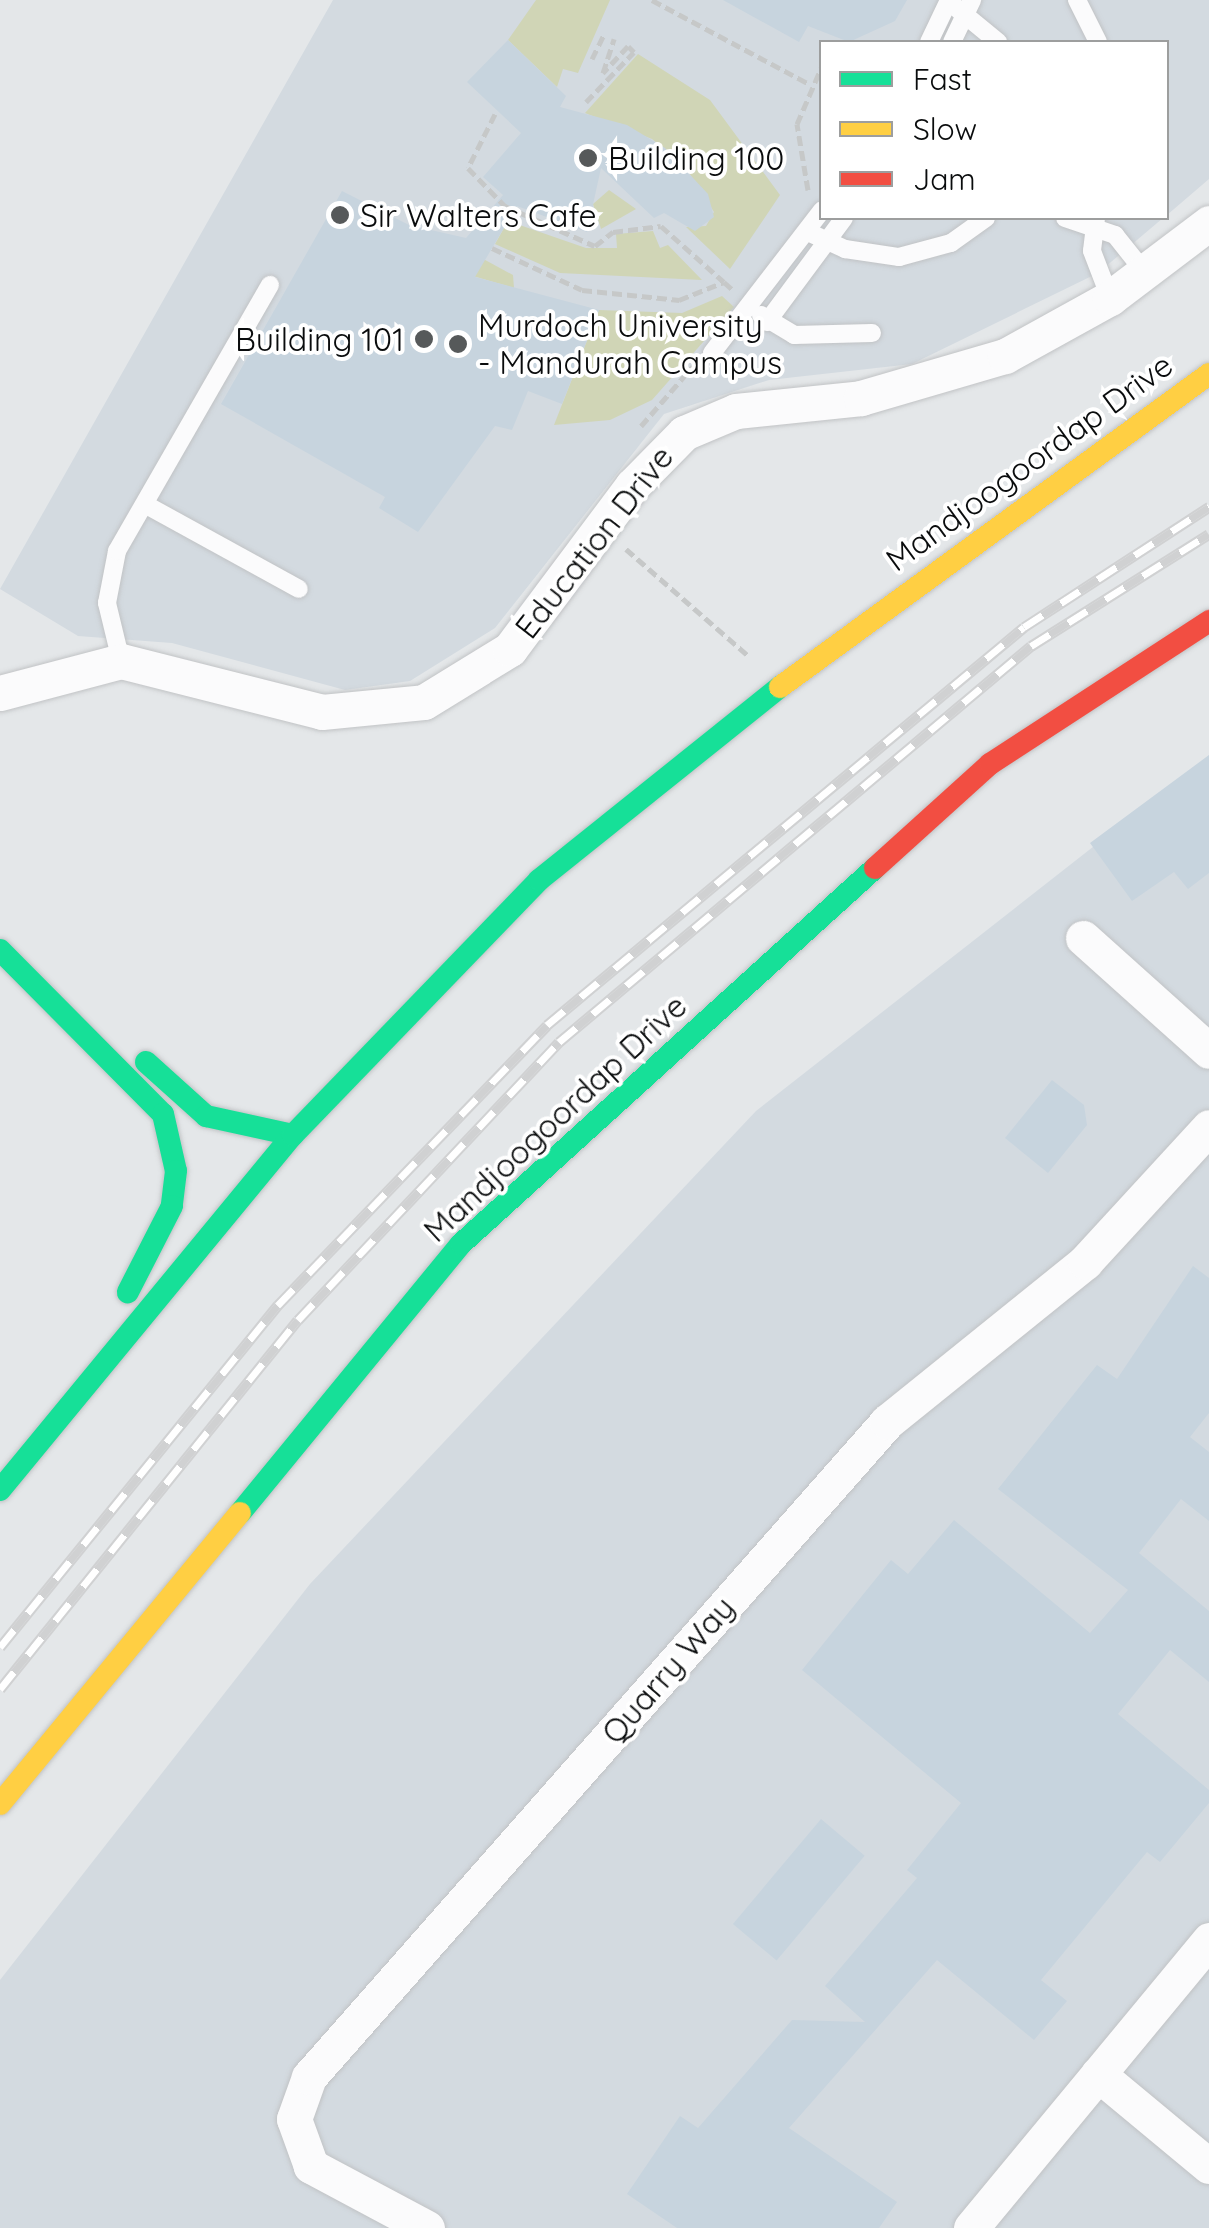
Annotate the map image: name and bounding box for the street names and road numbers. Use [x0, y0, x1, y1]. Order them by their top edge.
street label: Mandjoogoordap Drive [878, 345, 1180, 579]
street label: Education Drive [507, 438, 681, 646]
street label: Mandjoogoordap Drive [416, 986, 694, 1250]
street label: Quarry Way [594, 1589, 742, 1751]

